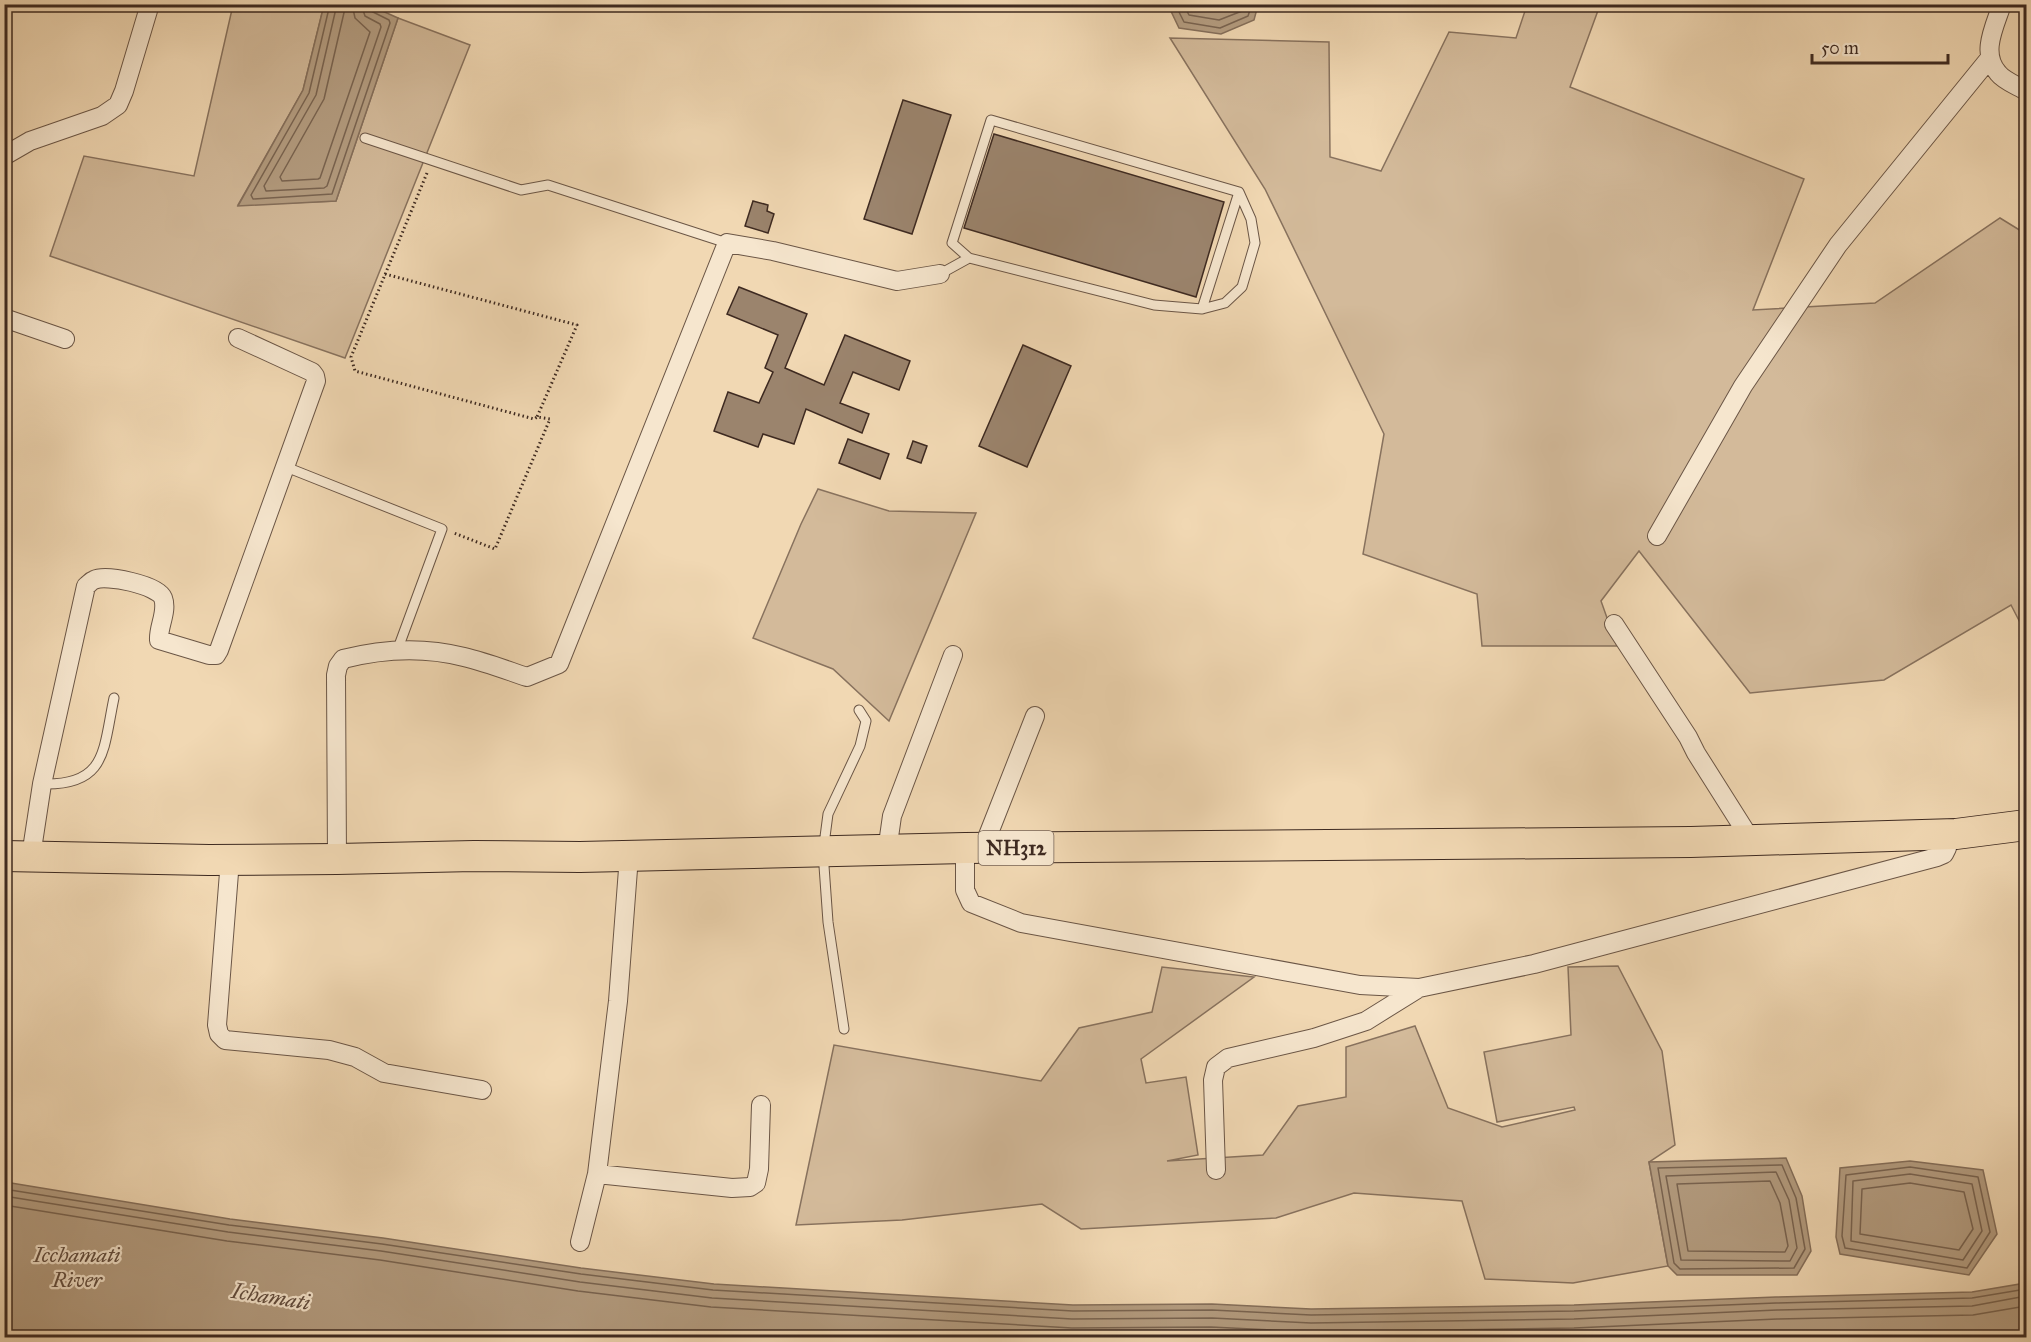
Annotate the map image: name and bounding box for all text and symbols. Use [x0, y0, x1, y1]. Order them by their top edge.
scale bar [1812, 27, 1948, 65]
text: 50 m [1821, 37, 1859, 59]
road number: NH312 [978, 831, 1054, 865]
water label: Icchamati River [33, 1241, 121, 1293]
water label: Ichamati [229, 1277, 313, 1316]

